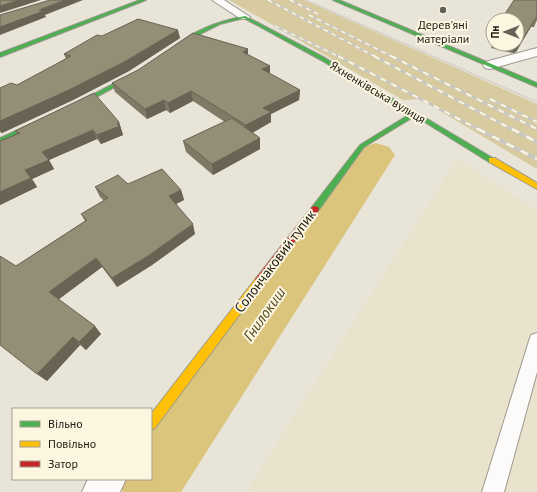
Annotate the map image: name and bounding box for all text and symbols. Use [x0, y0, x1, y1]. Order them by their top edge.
marker: Дерев'янi матерiали [438, 5, 448, 15]
north arrow [485, 12, 525, 52]
place label: Дерев'янi матерiали [417, 17, 469, 46]
text: Пн [488, 25, 502, 38]
street label: Яхненківська вулиця [327, 57, 429, 127]
street label: Солончаковий тупик [230, 206, 320, 316]
water label: Гнилокиш [239, 283, 289, 345]
legend [12, 408, 152, 480]
text: Вільно [48, 416, 83, 431]
text: Повільно [48, 436, 96, 451]
text: Затор [48, 456, 78, 471]

